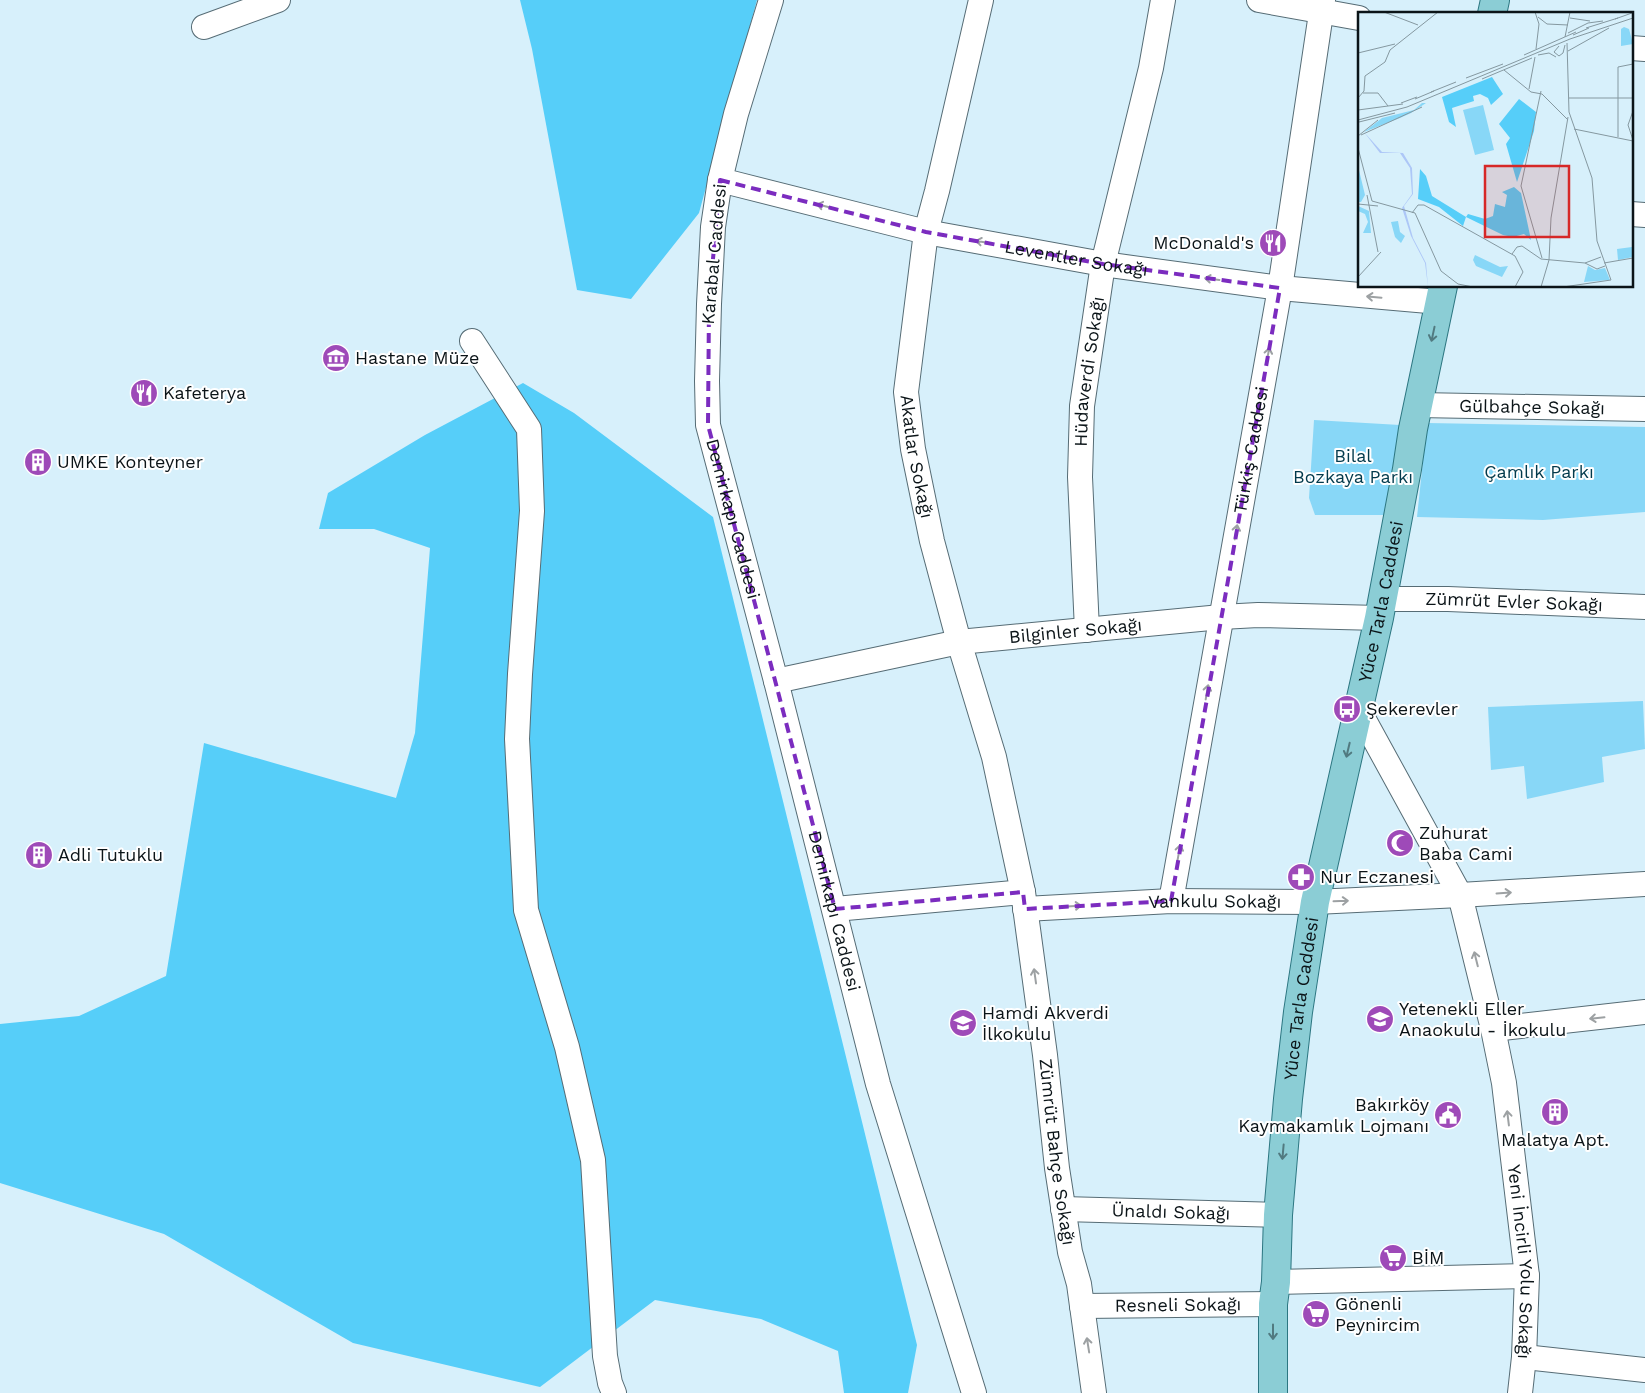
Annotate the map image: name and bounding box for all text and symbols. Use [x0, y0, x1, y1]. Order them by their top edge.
inset map [1358, 12, 1632, 288]
street label: Karabal Caddesi [697, 183, 730, 325]
one-way arrow [817, 201, 833, 210]
restaurant icon: McDonald's [1258, 228, 1288, 258]
place label: McDonald's [1153, 232, 1254, 253]
street label: Leventler Sokağı [1003, 235, 1149, 280]
one-way arrow [975, 237, 991, 247]
one-way arrow [1205, 274, 1221, 284]
one-way arrow [1366, 292, 1382, 301]
street label: Hüdaverdi Sokağı [1070, 295, 1108, 447]
one-way arrow [1428, 326, 1437, 342]
museum icon: Hastane Müze [321, 343, 351, 373]
place label: Hastane Müze [355, 347, 479, 368]
one-way arrow [1263, 348, 1273, 364]
restaurant icon: Kafeterya [129, 378, 159, 408]
place label: Kafeterya [163, 382, 246, 403]
street label: Türkiş Caddesi [1229, 385, 1272, 515]
street label: Akatlar Sokağı [896, 393, 938, 520]
street label: Gülbahçe Sokağı [1459, 395, 1605, 418]
street label: Demirkapı Caddesi [702, 436, 765, 601]
park label: Bilal Bozkaya Parkı [1293, 445, 1413, 487]
building icon: UMKE Konteyner [23, 447, 53, 477]
place label: UMKE Konteyner [57, 451, 203, 472]
park label: Çamlık Parkı [1484, 461, 1594, 482]
street label: Yüce Tarla Caddesi [1354, 519, 1407, 685]
one-way arrow [1231, 525, 1241, 541]
street label: Zümrüt Evler Sokağı [1425, 588, 1603, 615]
street label: Bilginler Sokağı [1008, 614, 1143, 647]
one-way arrow [1203, 685, 1213, 701]
bus stop icon: Şekerevler [1332, 694, 1362, 724]
place label: Şekerevler [1366, 698, 1458, 719]
one-way arrow [1343, 742, 1352, 758]
place label: Zuhurat Baba Cami [1419, 822, 1513, 864]
street label: Demirkapı Caddesi [804, 828, 865, 993]
mosque icon: Zuhurat Baba Cami [1385, 828, 1415, 858]
building icon: Adli Tutuklu [24, 840, 54, 870]
place label: Adli Tutuklu [58, 844, 163, 865]
one-way arrow [1175, 845, 1185, 861]
pharmacy icon: Nur Eczanesi [1286, 862, 1316, 892]
place label: Nur Eczanesi [1320, 866, 1434, 887]
one-way arrow [1495, 888, 1511, 897]
street label: Vankulu Sokağı [1148, 890, 1281, 912]
one-way arrow [1333, 896, 1349, 905]
one-way arrow [1066, 902, 1082, 911]
street label: Yüce Tarla Caddesi [1279, 915, 1323, 1081]
one-way arrow [1471, 951, 1480, 967]
one-way arrow [1029, 969, 1039, 985]
place label: Yetenekli Eller Anaokulu - İkokulu [1399, 998, 1566, 1040]
place label: Hamdi Akverdi İlkokulu [982, 1002, 1109, 1044]
school or university icon: Yetenekli Eller Anaokulu - İkokulu [1365, 1004, 1395, 1034]
school or university icon: Hamdi Akverdi İlkokulu [948, 1008, 978, 1038]
one-way arrow [1589, 1013, 1605, 1023]
street label: Zümrüt Bahçe Sokağı [1035, 1057, 1080, 1247]
place label: Bakırköy Kaymakamlık Lojmanı [1238, 1094, 1430, 1136]
building icon: Malatya Apt. [1540, 1097, 1570, 1127]
public building icon: Bakırköy Kaymakamlık Lojmanı [1433, 1100, 1463, 1130]
one-way arrow [1503, 1110, 1513, 1126]
place label: Malatya Apt. [1501, 1129, 1609, 1150]
one-way arrow [1279, 1144, 1288, 1160]
street label: Yeni İncirli Yolu Sokağı [1504, 1163, 1538, 1359]
street label: Ünaldı Sokağı [1111, 1199, 1231, 1224]
supermarket icon: BİM [1378, 1243, 1408, 1273]
place label: BİM [1412, 1247, 1444, 1268]
street label: Resneli Sokağı [1115, 1293, 1241, 1316]
place label: Gönenli Peynircim [1335, 1293, 1420, 1335]
supermarket icon: Gönenli Peynircim [1301, 1299, 1331, 1329]
one-way arrow [1268, 1323, 1278, 1339]
one-way arrow [1083, 1337, 1093, 1353]

